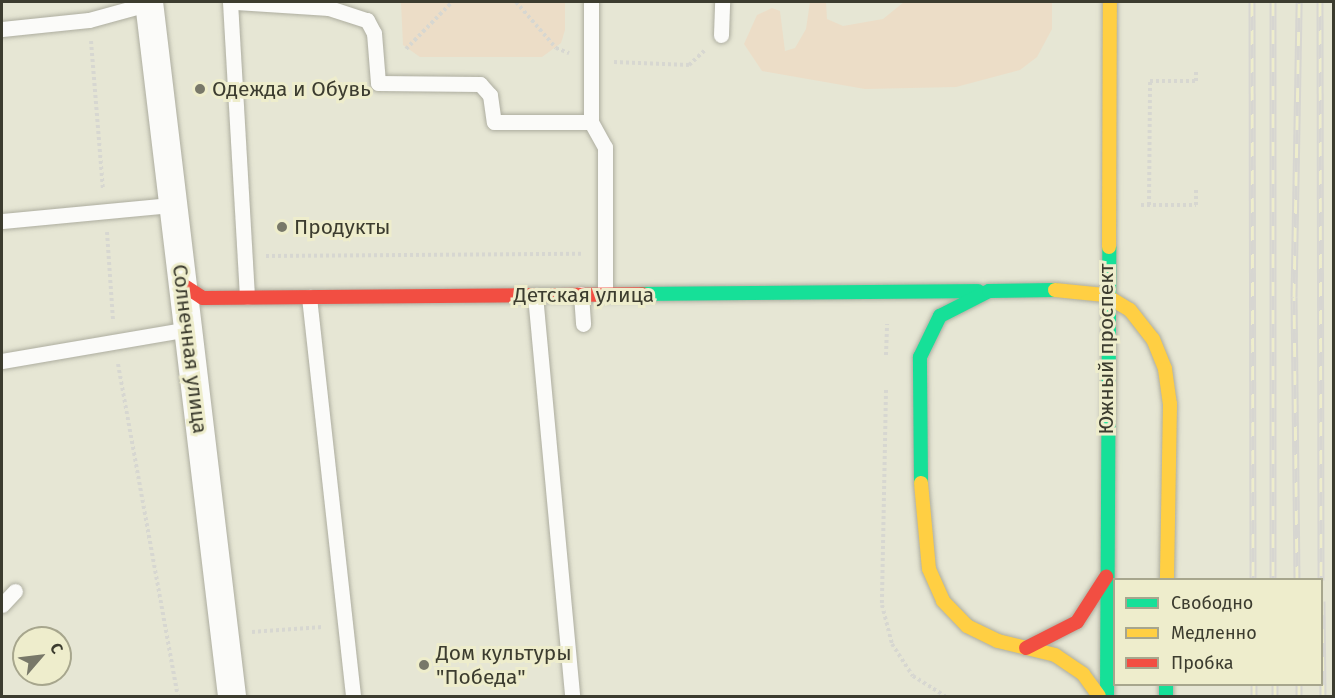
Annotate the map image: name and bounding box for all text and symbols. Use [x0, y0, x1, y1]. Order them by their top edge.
place label: Одежда и Обувь [212, 76, 371, 102]
marker: Одежда и Обувь [193, 82, 207, 96]
place label: Продукты [294, 214, 391, 240]
marker: Продукты [275, 220, 289, 234]
street label: Солнечная улица [167, 263, 213, 435]
street label: Южный проспект [1093, 263, 1119, 435]
street label: Детская улица [514, 282, 654, 308]
legend [1113, 578, 1323, 686]
text: Свободно [1171, 592, 1253, 614]
text: Медленно [1171, 622, 1257, 644]
north arrow [12, 626, 72, 686]
text: С [46, 640, 67, 657]
place label: Дом культуры "Победа" [436, 640, 572, 690]
text: Пробка [1171, 652, 1234, 674]
marker: Дом культуры "Победа" [417, 658, 431, 672]

